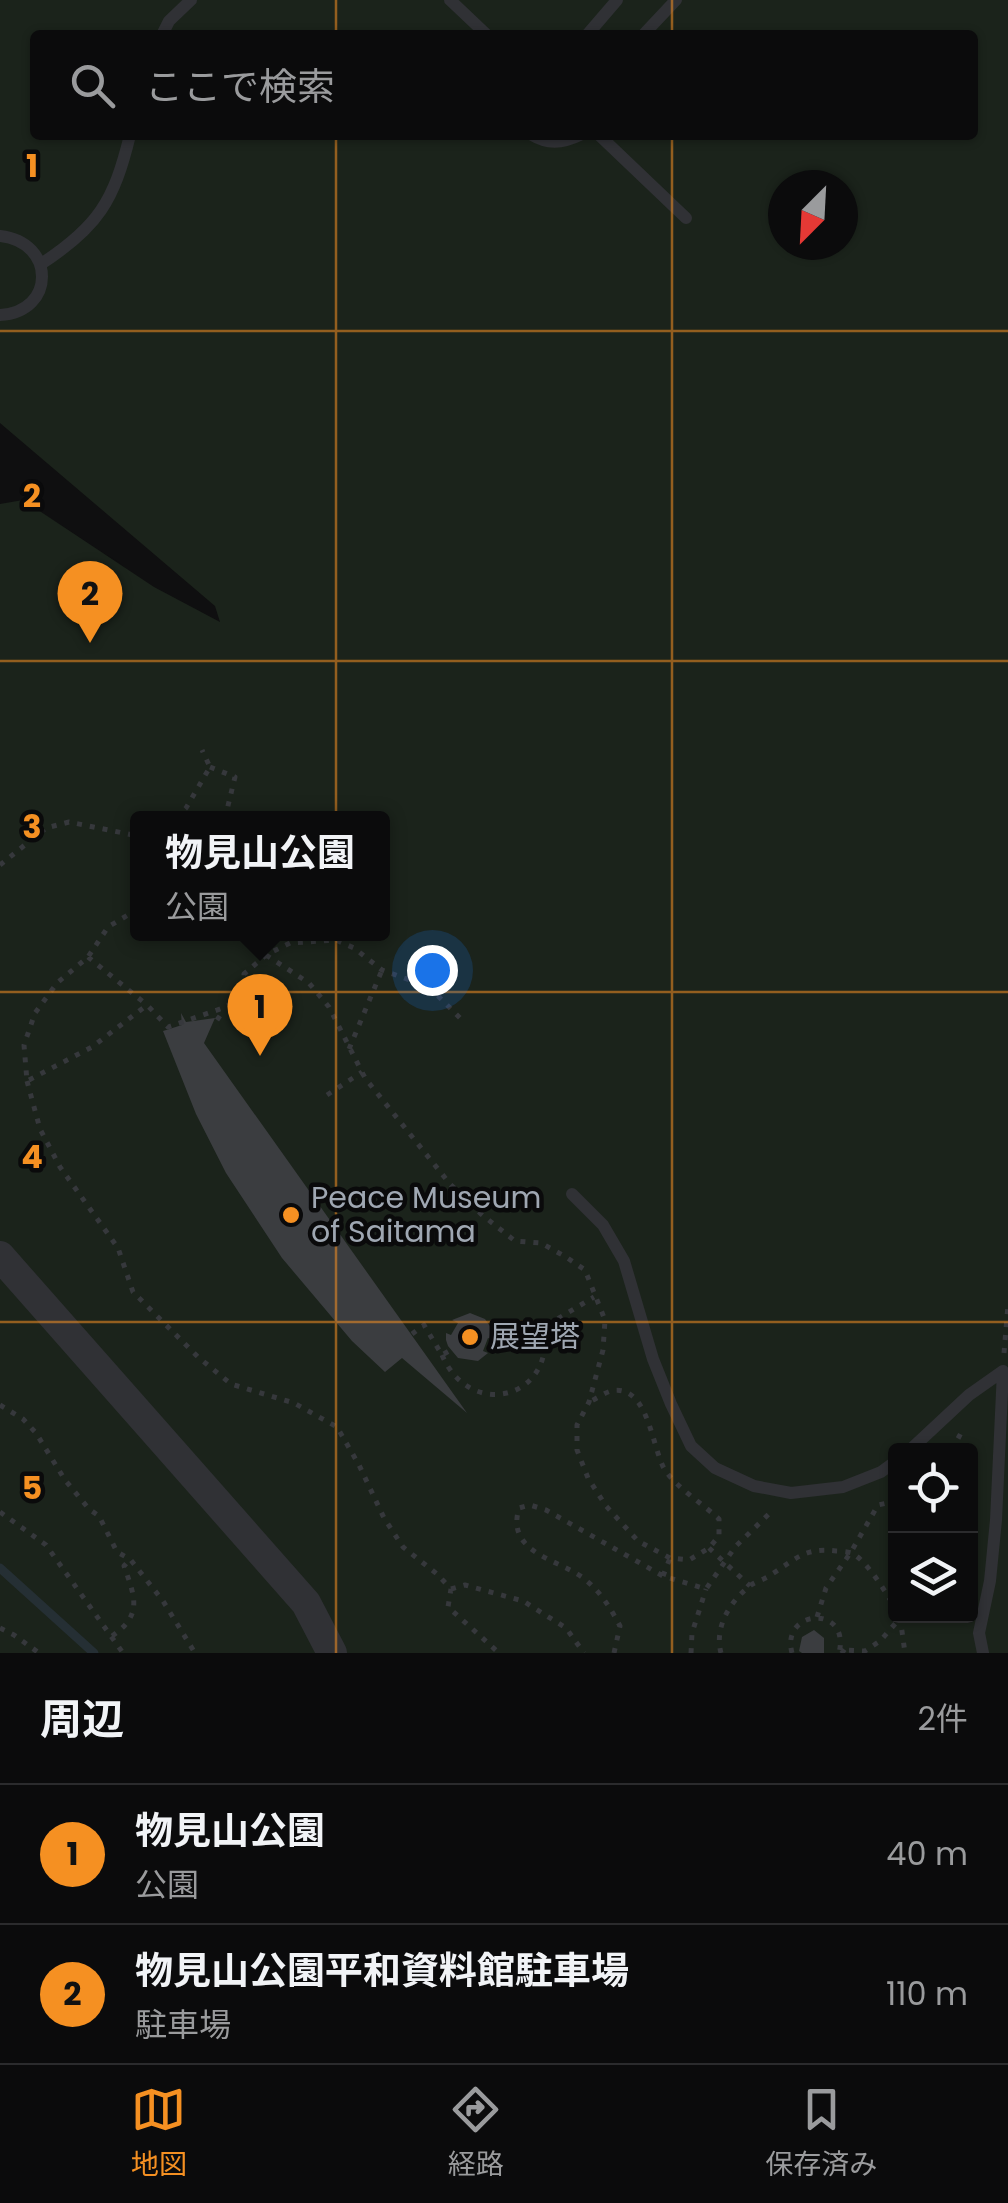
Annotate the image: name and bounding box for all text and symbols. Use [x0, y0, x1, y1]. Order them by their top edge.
search box [30, 30, 978, 140]
icon: search [65, 58, 120, 113]
text: ここで検索 [145, 60, 335, 113]
text: 1 [26, 143, 38, 188]
north arrow [768, 170, 858, 260]
text: 2 [23, 473, 41, 518]
pin: 2 [58, 560, 122, 643]
text: 3 [22, 804, 42, 849]
popup [130, 811, 390, 941]
text: 物見山公園 [165, 826, 355, 879]
text: 公園 [165, 884, 229, 929]
your location [407, 945, 458, 996]
pin: 1 [228, 974, 292, 1056]
text: 4 [21, 1134, 43, 1179]
place label: Peace Museum of Saitama [311, 1176, 541, 1253]
marker: Peace Museum of Saitama [280, 1204, 302, 1226]
place label: 展望塔 [490, 1315, 580, 1358]
marker: 展望塔 [459, 1326, 481, 1348]
map controls [888, 1443, 978, 1623]
button: locate [888, 1443, 978, 1533]
text: 5 [22, 1465, 42, 1510]
button: layers [888, 1533, 978, 1623]
text: 周辺 [40, 1690, 124, 1749]
text: 2件 [918, 1696, 968, 1741]
text: 物見山公園 [135, 1804, 325, 1857]
text: 1 [66, 1831, 79, 1876]
text: 40 m [886, 1831, 968, 1876]
text: 公園 [135, 1862, 199, 1907]
text: 物見山公園平和資料館駐車場 [135, 1944, 629, 1997]
text: 2 [63, 1971, 82, 2016]
text: 110 m [886, 1971, 968, 2016]
text: 駐車場 [135, 2002, 231, 2047]
tab: 地図 [131, 2082, 187, 2186]
tab: 経路 [448, 2082, 504, 2186]
tab: 保存済み [765, 2082, 877, 2186]

